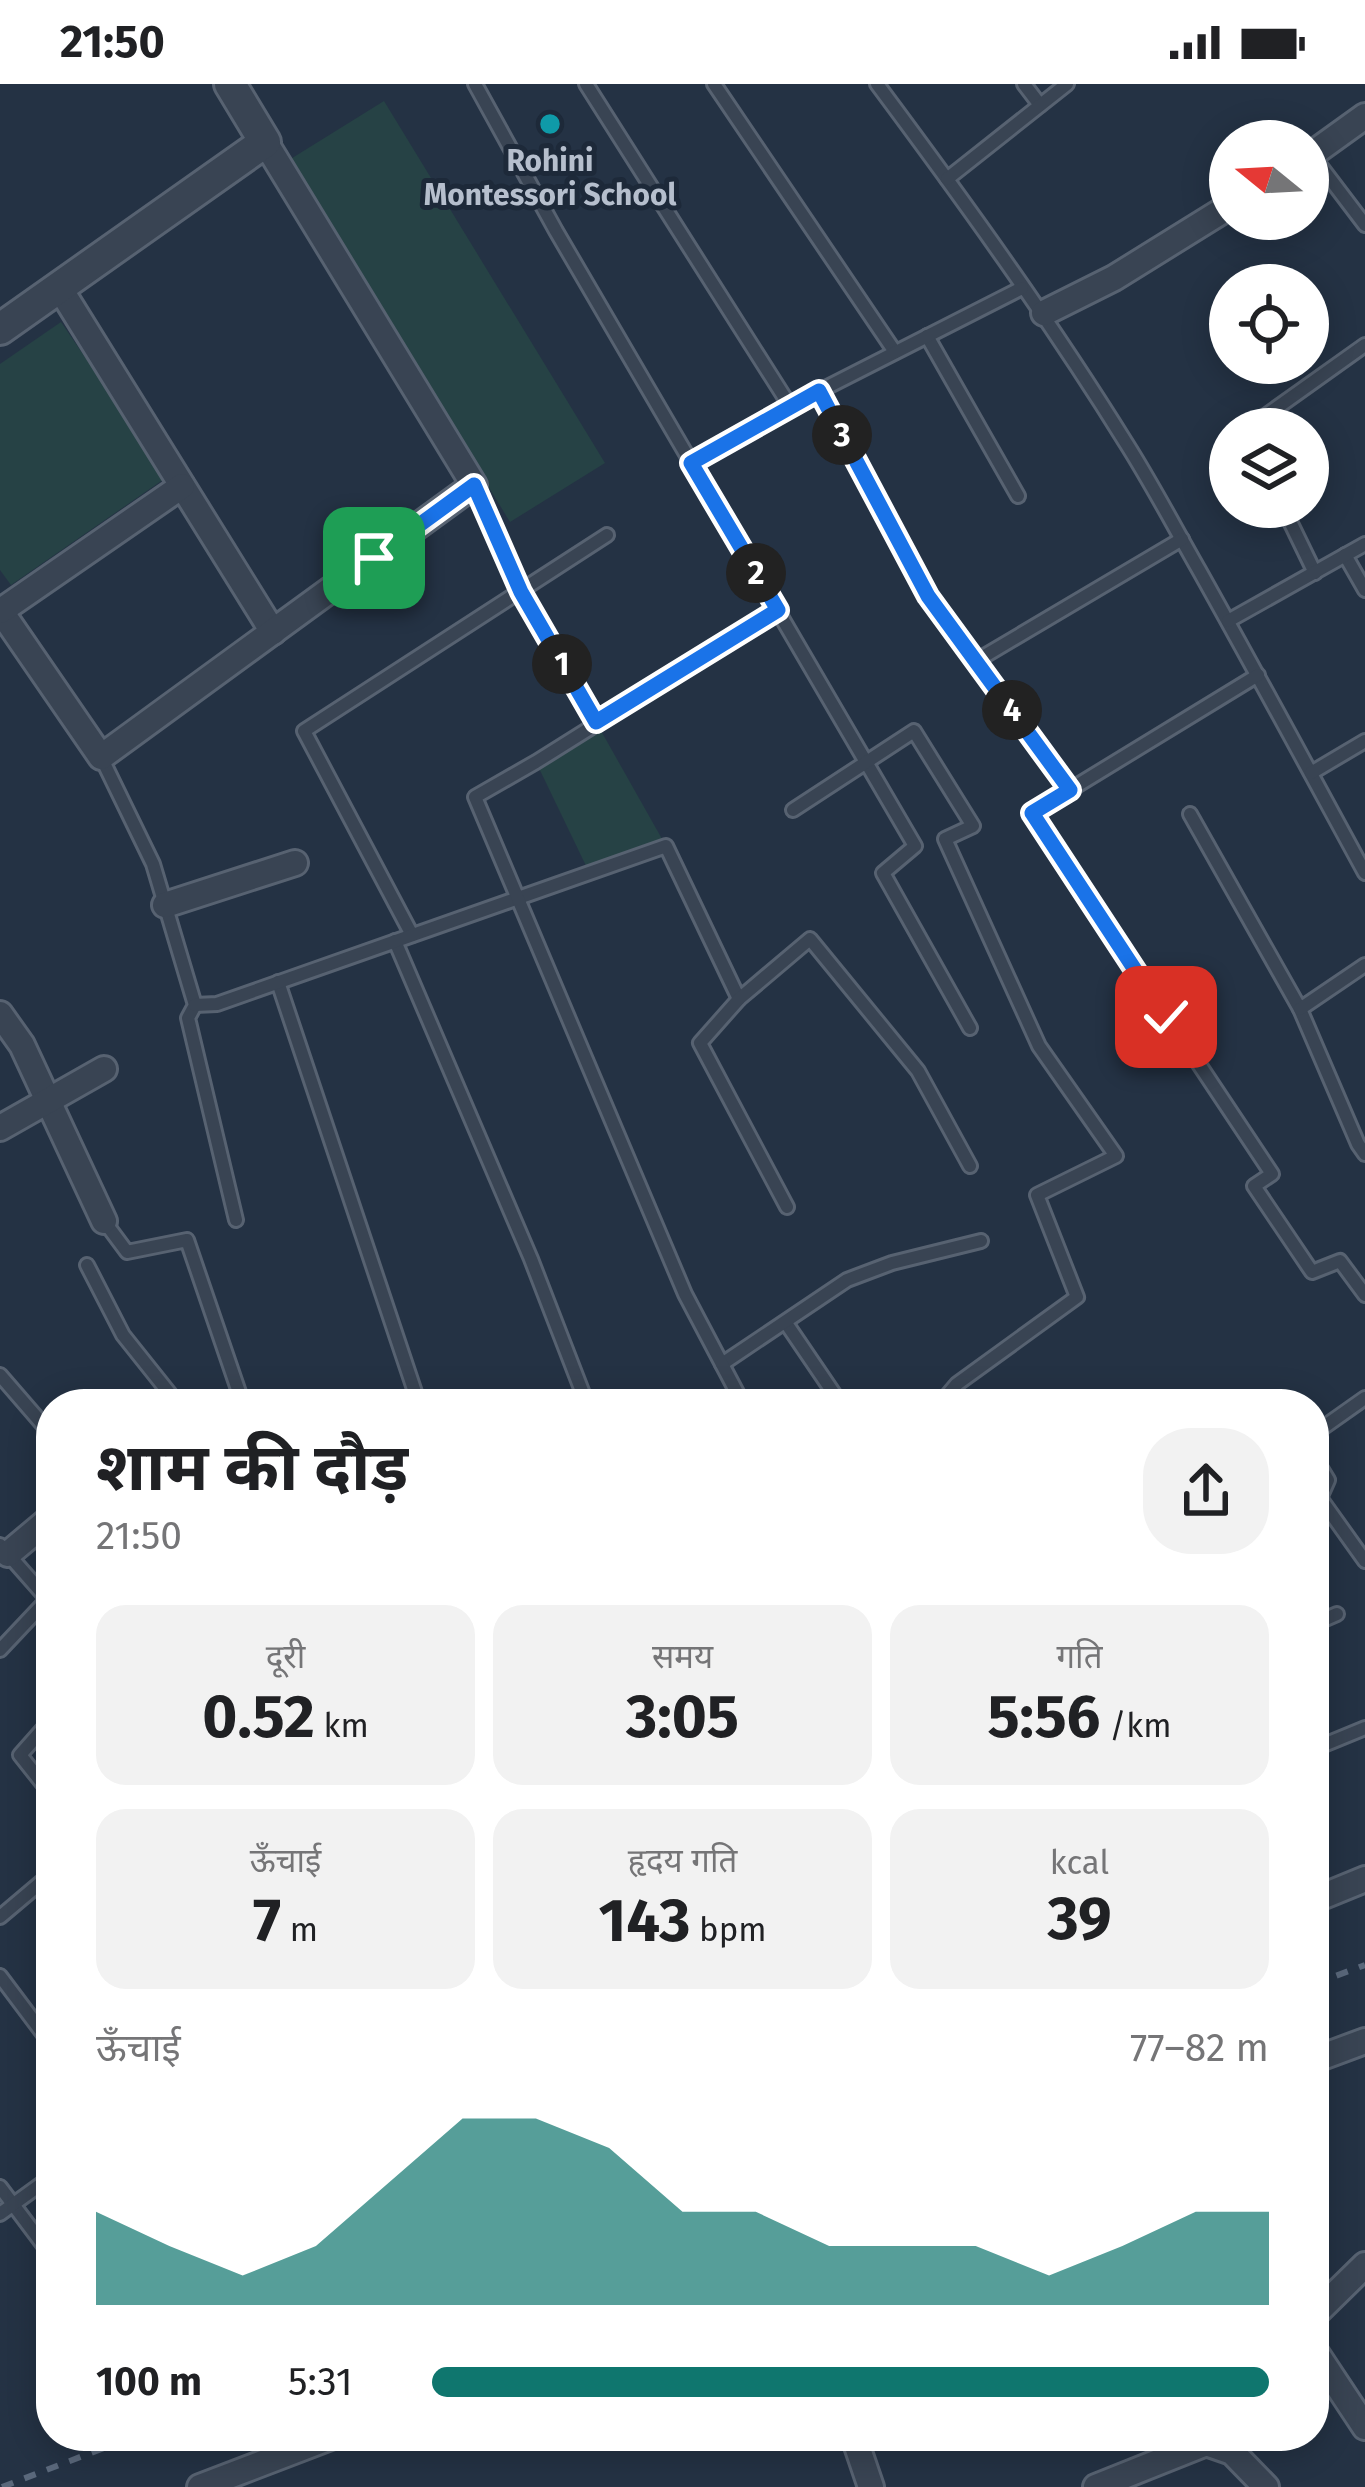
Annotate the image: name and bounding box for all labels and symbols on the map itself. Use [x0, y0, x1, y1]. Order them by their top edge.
marker: Rohini Montessori School [537, 111, 563, 137]
north arrow [1209, 120, 1329, 240]
place label: Rohini Montessori School [424, 143, 676, 213]
pin: 3 [812, 405, 872, 465]
pin [323, 507, 425, 609]
pin: 2 [726, 543, 786, 603]
pin: 1 [532, 634, 592, 694]
pin: 4 [982, 680, 1042, 740]
pin [1115, 966, 1217, 1068]

